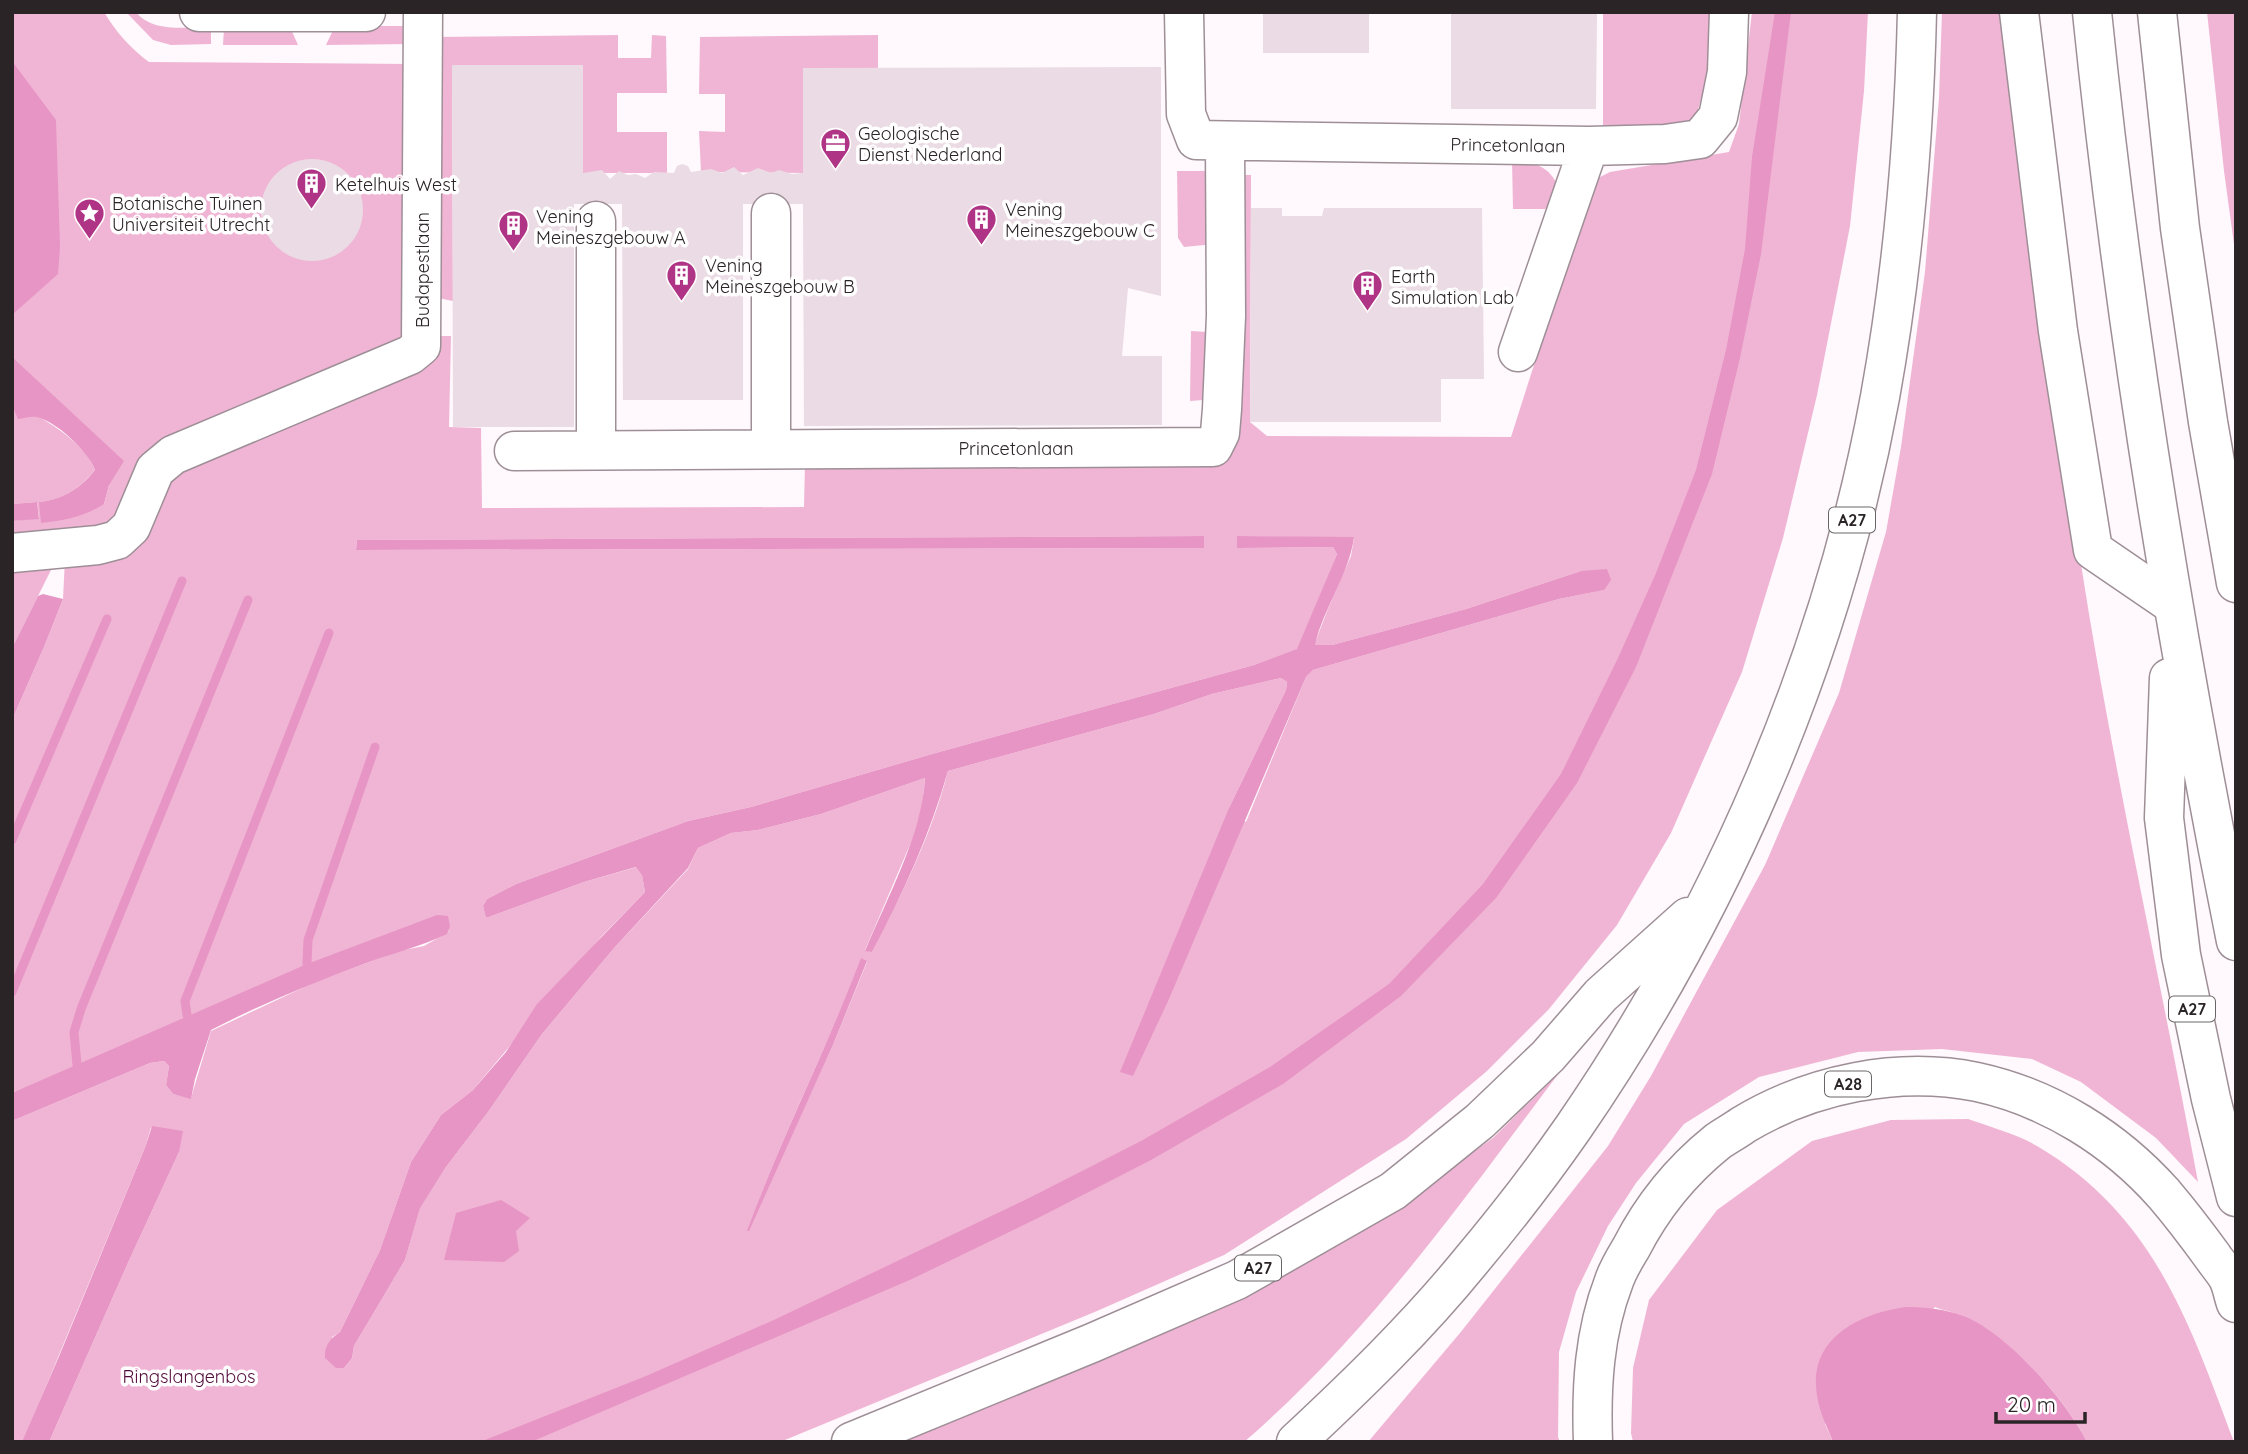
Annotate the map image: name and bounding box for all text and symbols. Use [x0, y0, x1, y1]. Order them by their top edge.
place label: Geologische Dienst Nederland [858, 122, 1002, 166]
office icon: Geologische Dienst Nederland [818, 126, 852, 170]
street label: Princetonlaan [1450, 132, 1566, 158]
building icon: Ketelhuis West [295, 167, 329, 211]
place label: Ketelhuis West [335, 173, 457, 196]
place label: Botanische Tuinen Universiteit Utrecht [112, 192, 270, 236]
place icon: Botanische Tuinen Universiteit Utrecht [72, 196, 106, 240]
place label: Vening Meineszgebouw C [1005, 198, 1155, 242]
building icon: Vening Meineszgebouw C [965, 202, 999, 246]
place label: Vening Meineszgebouw A [536, 205, 686, 249]
building icon: Vening Meineszgebouw A [496, 209, 530, 253]
street label: Budapestlaan [411, 212, 434, 328]
place label: Vening Meineszgebouw B [705, 254, 855, 298]
building icon: Vening Meineszgebouw B [665, 258, 699, 302]
place label: Earth Simulation Lab [1391, 265, 1514, 309]
building icon: Earth Simulation Lab [1351, 269, 1385, 313]
street label: Princetonlaan [958, 437, 1074, 460]
road number: A27 [1829, 508, 1875, 533]
road number: A27 [2169, 996, 2215, 1021]
road number: A28 [1825, 1072, 1871, 1096]
road number: A27 [1235, 1256, 1281, 1280]
park label: Ringslangenbos [123, 1365, 255, 1388]
scale bar [1996, 1380, 2085, 1424]
text: 20 m [2007, 1391, 2056, 1417]

